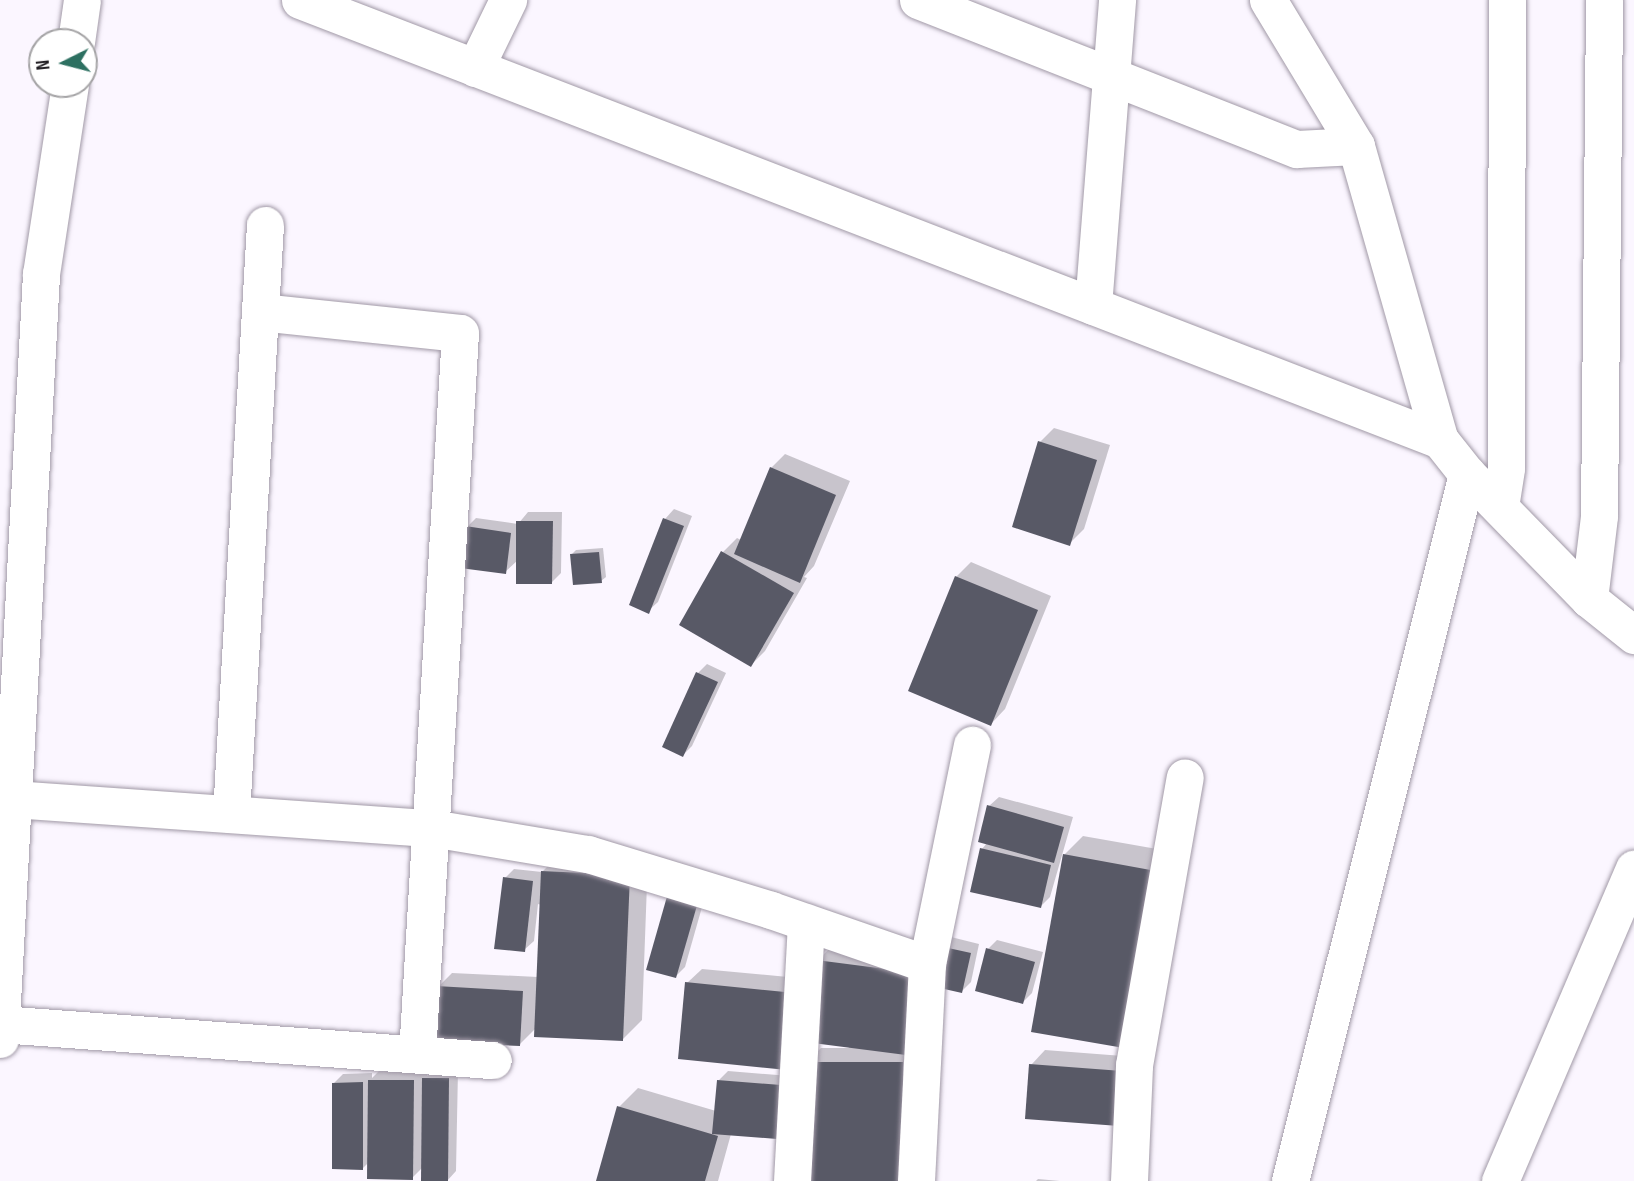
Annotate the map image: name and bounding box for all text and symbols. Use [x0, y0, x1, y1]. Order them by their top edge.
north arrow [28, 28, 98, 98]
text: N [32, 59, 56, 71]

